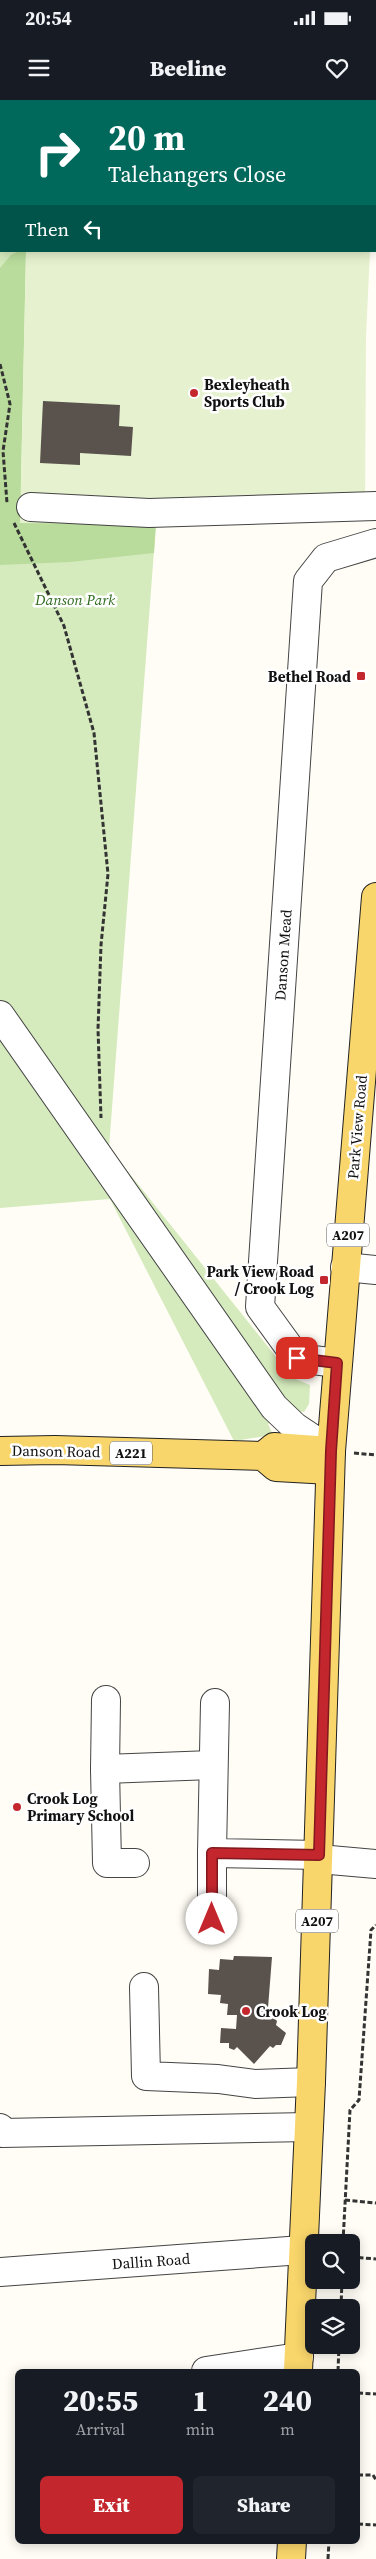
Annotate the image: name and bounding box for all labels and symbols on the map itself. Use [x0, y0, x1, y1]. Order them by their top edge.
place label: Bexleyheath Sports Club [204, 374, 290, 412]
marker: Bexleyheath Sports Club [188, 387, 200, 399]
park label: Danson Park [34, 589, 116, 610]
place label: Bethel Road [268, 666, 351, 687]
marker: Bethel Road [355, 670, 367, 682]
street label: Danson Mead [269, 908, 297, 1001]
street label: Park View Road [342, 1074, 372, 1180]
road number: A207 [327, 1224, 369, 1246]
place label: Park View Road / Crook Log [206, 1261, 314, 1299]
marker: Park View Road / Crook Log [318, 1274, 330, 1286]
pin [276, 1337, 318, 1379]
street label: Danson Road [12, 1440, 101, 1462]
road number: A221 [110, 1442, 152, 1465]
place label: Crook Log Primary School [27, 1788, 134, 1826]
marker: Crook Log Primary School [11, 1801, 23, 1813]
position arrow [185, 1892, 237, 1944]
road number: A207 [296, 1910, 338, 1932]
place label: Crook Log [256, 2001, 327, 2022]
marker: Crook Log [240, 2005, 252, 2017]
street label: Dallin Road [111, 2248, 191, 2274]

